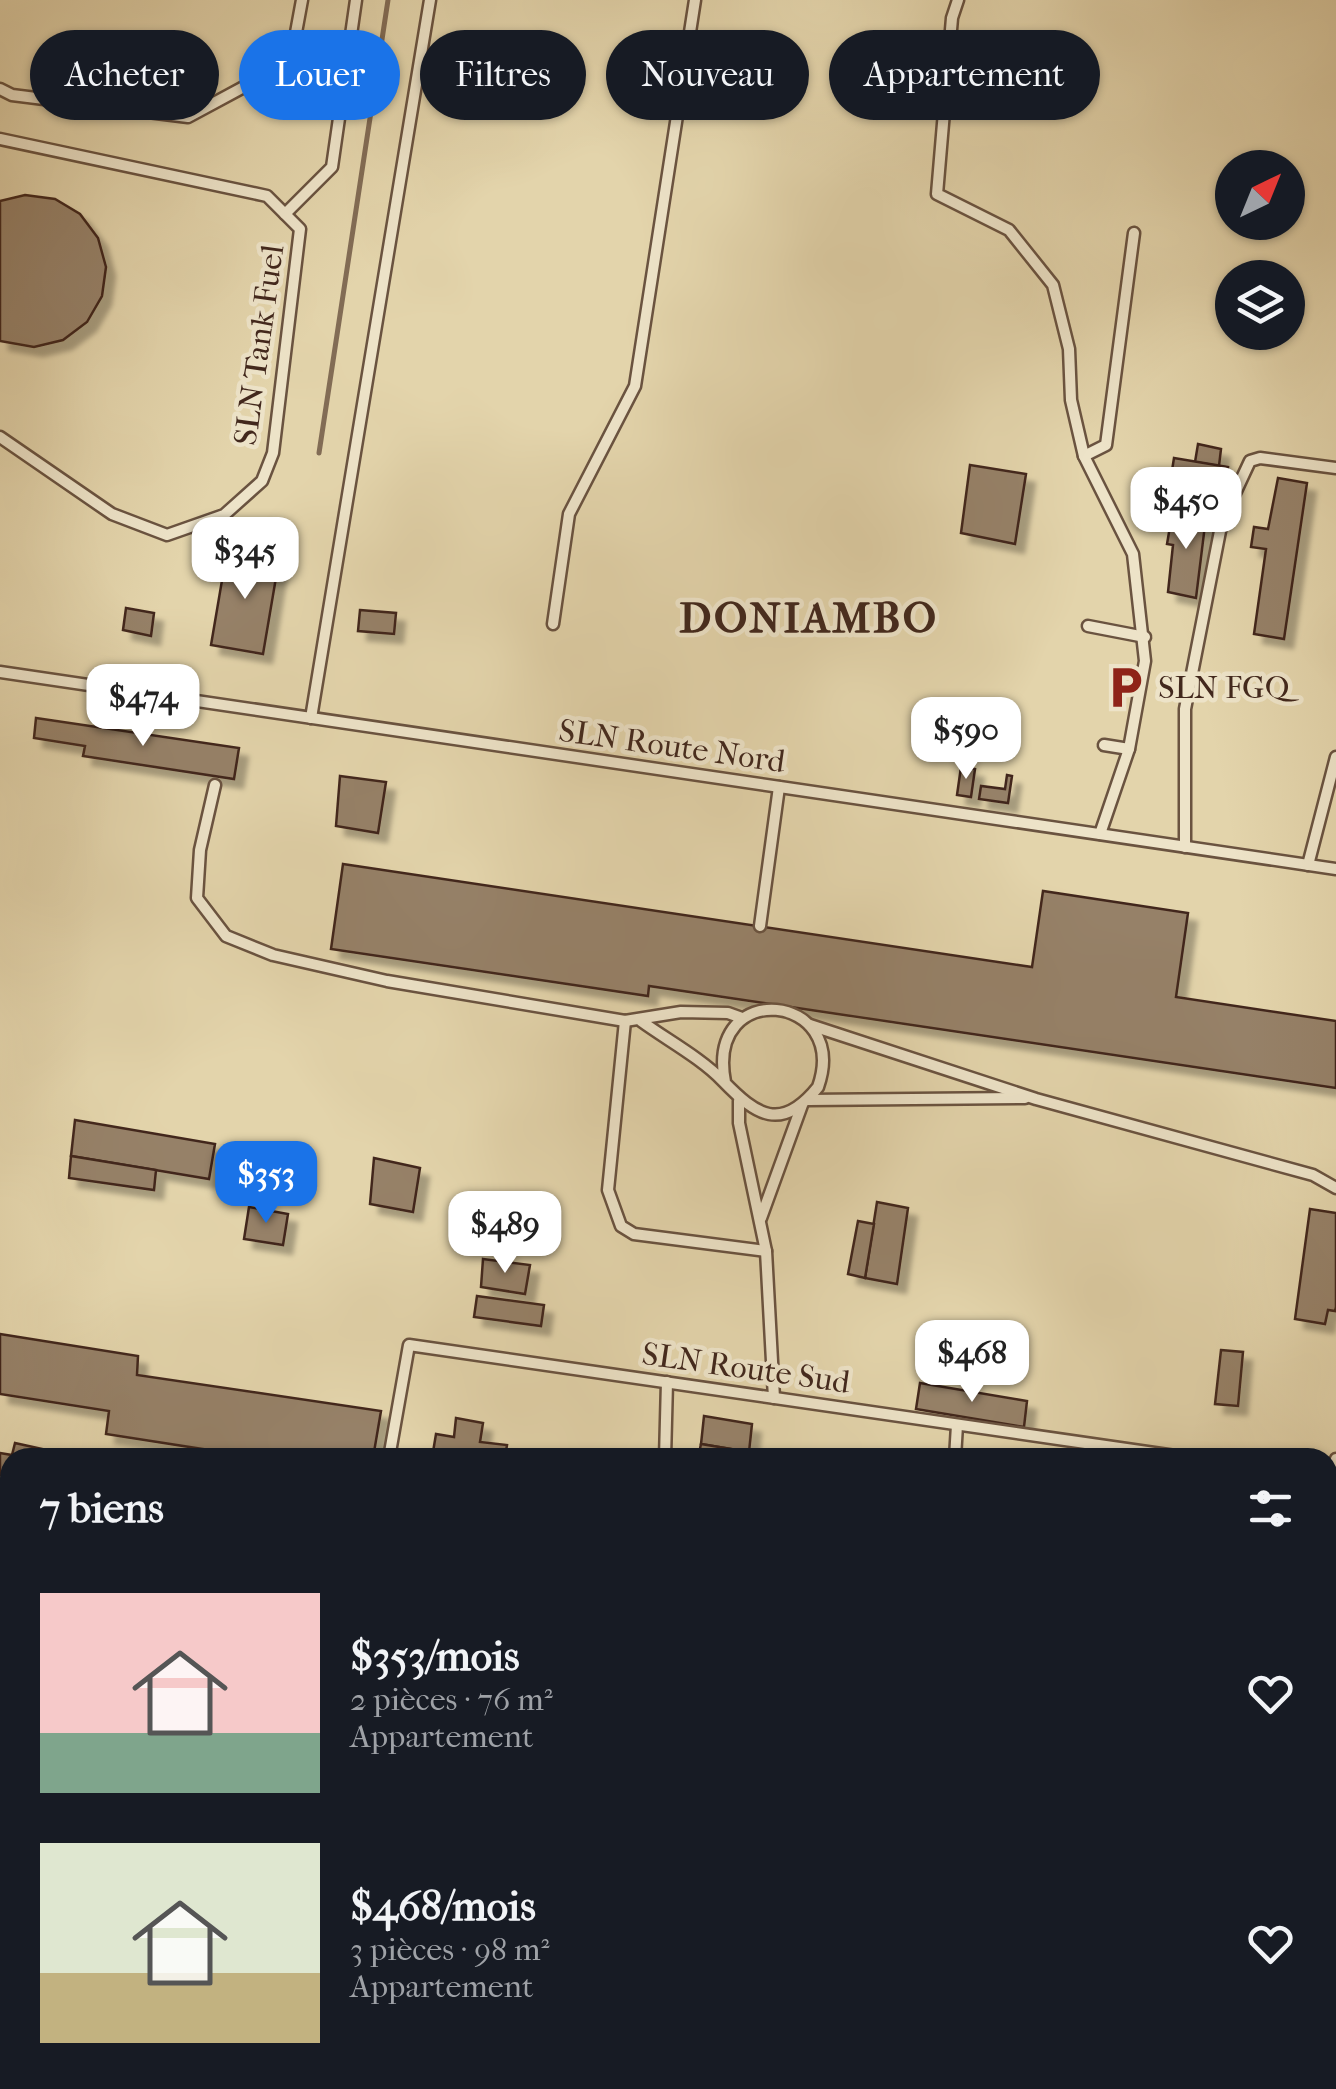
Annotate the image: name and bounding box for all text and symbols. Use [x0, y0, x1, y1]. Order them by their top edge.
chip: Acheter [30, 30, 219, 120]
chip: Louer [239, 30, 400, 120]
chip: Filtres [420, 30, 586, 120]
chip: Nouveau [606, 30, 809, 120]
chip: Appartement [829, 30, 1100, 120]
north arrow [1215, 150, 1305, 240]
map controls [1215, 150, 1305, 350]
street label: SLN Tank Fuel [227, 242, 291, 448]
button: layers [1215, 260, 1305, 350]
pin: $450 [1127, 467, 1245, 552]
text: $450 [1152, 481, 1220, 518]
pin: $345 [186, 517, 304, 602]
text: $345 [214, 531, 276, 568]
district label: DONIAMBO [679, 594, 939, 643]
parking icon: SLN FGQ [1101, 663, 1149, 711]
pin: $474 [84, 664, 202, 749]
place label: SLN FGQ [1158, 669, 1300, 706]
text: $474 [108, 678, 178, 715]
pin: $590 [907, 697, 1025, 782]
text: $590 [933, 711, 999, 748]
street label: SLN Route Nord [556, 712, 788, 780]
pin: $353 [207, 1141, 325, 1226]
text: $353 [237, 1155, 295, 1192]
pin: $489 [446, 1191, 564, 1276]
text: $489 [470, 1205, 540, 1242]
pin: $468 [913, 1320, 1031, 1405]
text: $468 [937, 1334, 1007, 1371]
street label: SLN Route Sud [640, 1335, 853, 1401]
icon: filters [1243, 1481, 1298, 1536]
text: 7 biens [40, 1484, 164, 1533]
text: $353/mois [350, 1632, 520, 1681]
icon: home [120, 1633, 240, 1753]
icon: heart [1243, 1666, 1298, 1721]
text: 2 pièces · 76 m² [350, 1681, 553, 1718]
text: Appartement [350, 1718, 533, 1755]
text: $468/mois [350, 1882, 536, 1931]
icon: home [120, 1883, 240, 2003]
icon: heart [1243, 1916, 1298, 1971]
text: 3 pièces · 98 m² [350, 1931, 550, 1968]
text: Appartement [350, 1968, 533, 2005]

